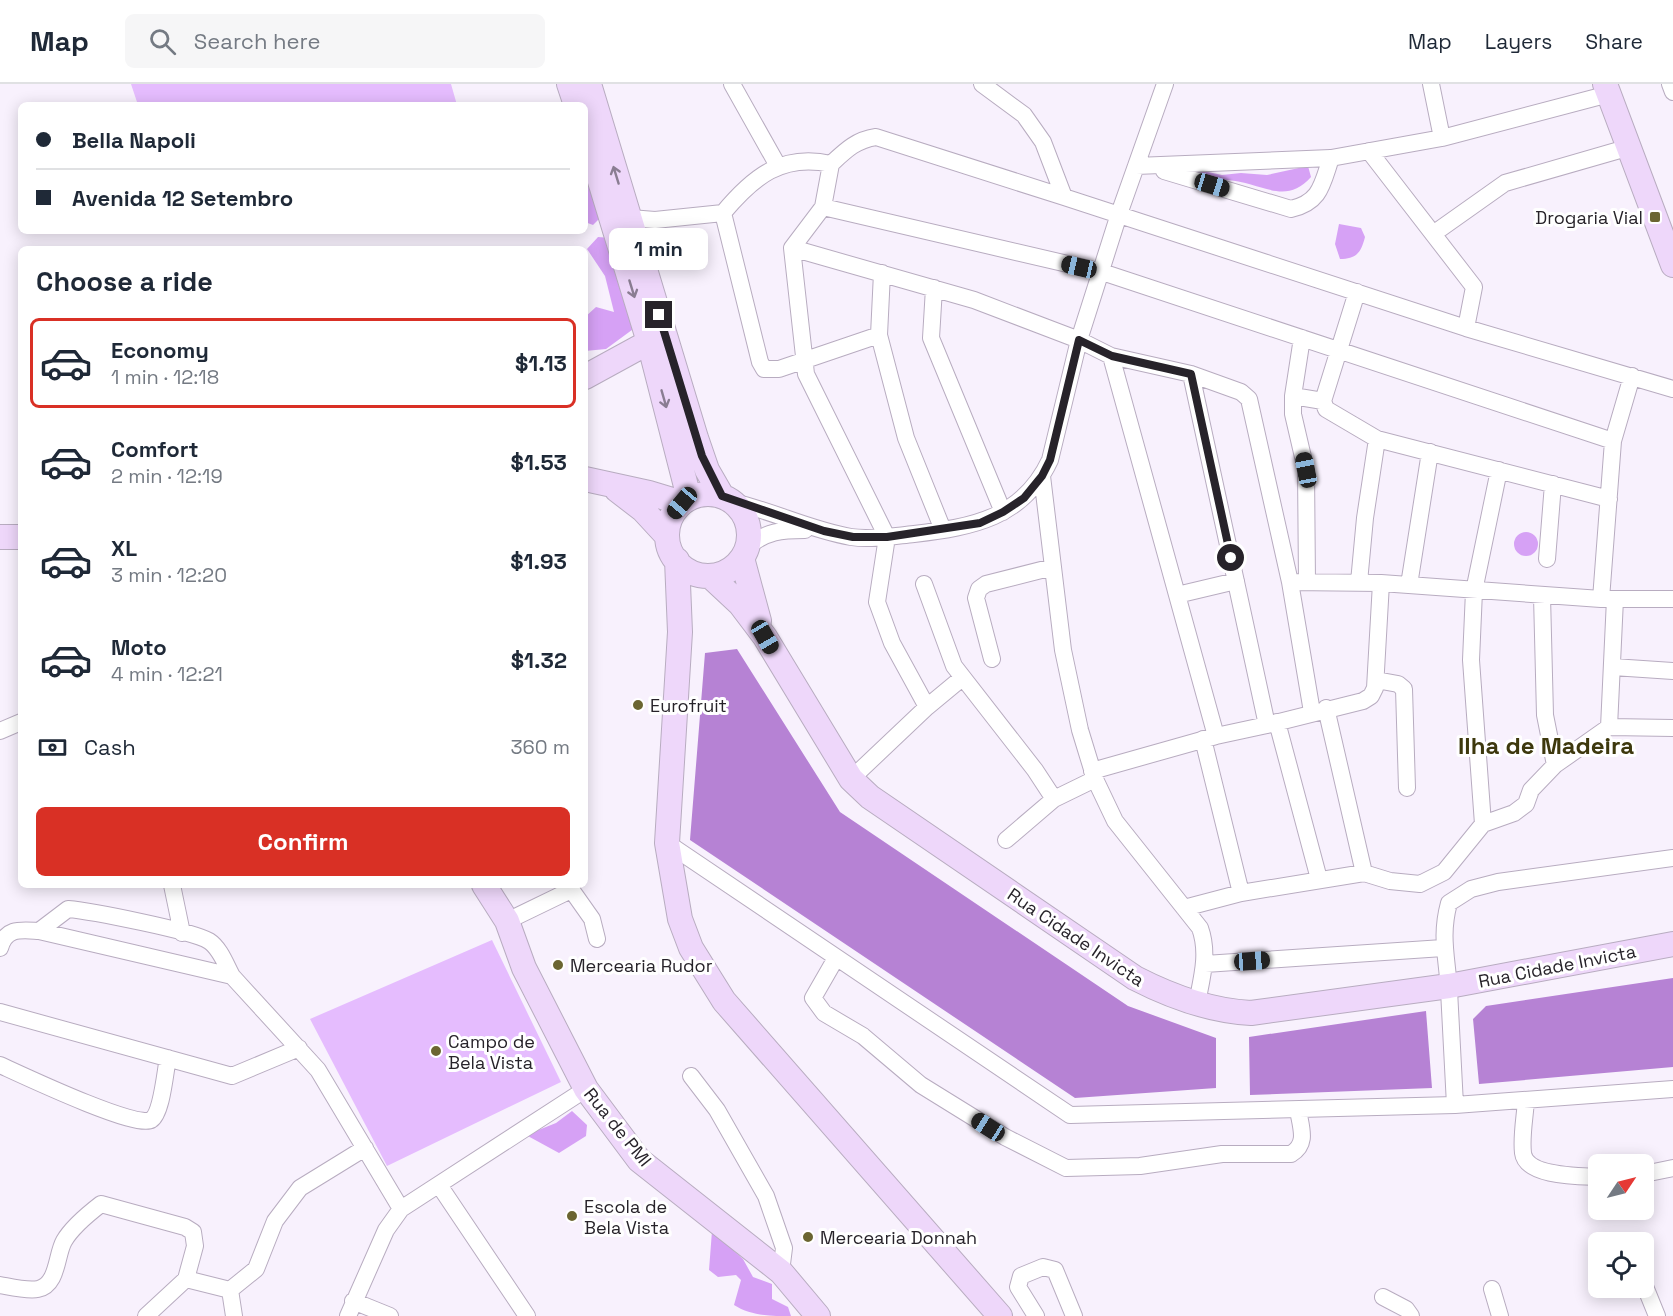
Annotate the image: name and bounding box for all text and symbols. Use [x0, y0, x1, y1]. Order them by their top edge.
search box [125, 14, 545, 68]
text: Map [30, 23, 89, 59]
icon: search [146, 25, 179, 58]
text: Search here [194, 27, 321, 55]
text: Map [1408, 28, 1452, 55]
text: Layers [1485, 28, 1552, 55]
text: Share [1585, 28, 1643, 55]
text: Bella Napoli [72, 126, 196, 154]
one-way arrow [610, 166, 621, 185]
car [1192, 171, 1232, 199]
text: Avenida 12 Setembro [72, 184, 293, 212]
place label: Drogaria Vial [1535, 206, 1643, 229]
marker: Drogaria Vial [1648, 210, 1662, 224]
callout: 1 min [610, 228, 708, 270]
text: 1 min [634, 236, 683, 262]
car [1059, 254, 1099, 280]
text: Choose a ride [36, 264, 213, 299]
one-way arrow [627, 279, 638, 298]
route end [645, 301, 672, 328]
icon: car [39, 336, 93, 390]
text: Economy [111, 336, 209, 364]
text: $1.13 [515, 349, 567, 377]
text: 1 min · 12:18 [111, 364, 219, 390]
one-way arrow [659, 389, 671, 408]
icon: car [39, 435, 93, 489]
text: Comfort [111, 435, 199, 463]
text: $1.53 [511, 448, 567, 476]
car [1294, 451, 1318, 489]
text: 2 min · 12:19 [111, 463, 223, 489]
car [664, 483, 700, 523]
icon: car [39, 534, 93, 588]
text: XL [111, 534, 137, 562]
route start [1217, 544, 1244, 571]
text: $1.93 [510, 547, 567, 575]
text: 3 min · 12:20 [111, 562, 227, 588]
car [748, 617, 782, 657]
icon: car [39, 633, 93, 687]
text: Moto [111, 633, 167, 661]
text: $1.32 [511, 646, 567, 674]
text: 4 min · 12:21 [111, 661, 223, 687]
place label: Eurofruit [650, 694, 727, 717]
marker: Eurofruit [631, 698, 645, 712]
district label: Ilha de Madeira [1458, 730, 1634, 761]
icon: cash [36, 731, 69, 764]
text: Cash [84, 733, 136, 761]
text: 360 m [511, 734, 570, 760]
button: Confirm [36, 807, 570, 876]
street label: Rua Cidade Invicta [1003, 883, 1149, 991]
street label: Rua Cidade Invicta [1476, 939, 1638, 993]
car [1233, 951, 1271, 971]
place label: Mercearia Rudor [570, 954, 713, 977]
marker: Mercearia Rudor [551, 958, 565, 972]
place label: Campo de Bela Vista [448, 1030, 535, 1074]
marker: Campo de Bela Vista [429, 1044, 443, 1058]
street label: Rua de PMI [579, 1083, 657, 1171]
car [968, 1110, 1008, 1144]
north arrow [1588, 1154, 1654, 1220]
map controls [1588, 1154, 1654, 1298]
place label: Escola de Bela Vista [584, 1195, 669, 1239]
marker: Escola de Bela Vista [565, 1209, 579, 1223]
place label: Mercearia Donnah [820, 1226, 977, 1249]
marker: Mercearia Donnah [801, 1230, 815, 1244]
button: locate [1588, 1232, 1654, 1298]

